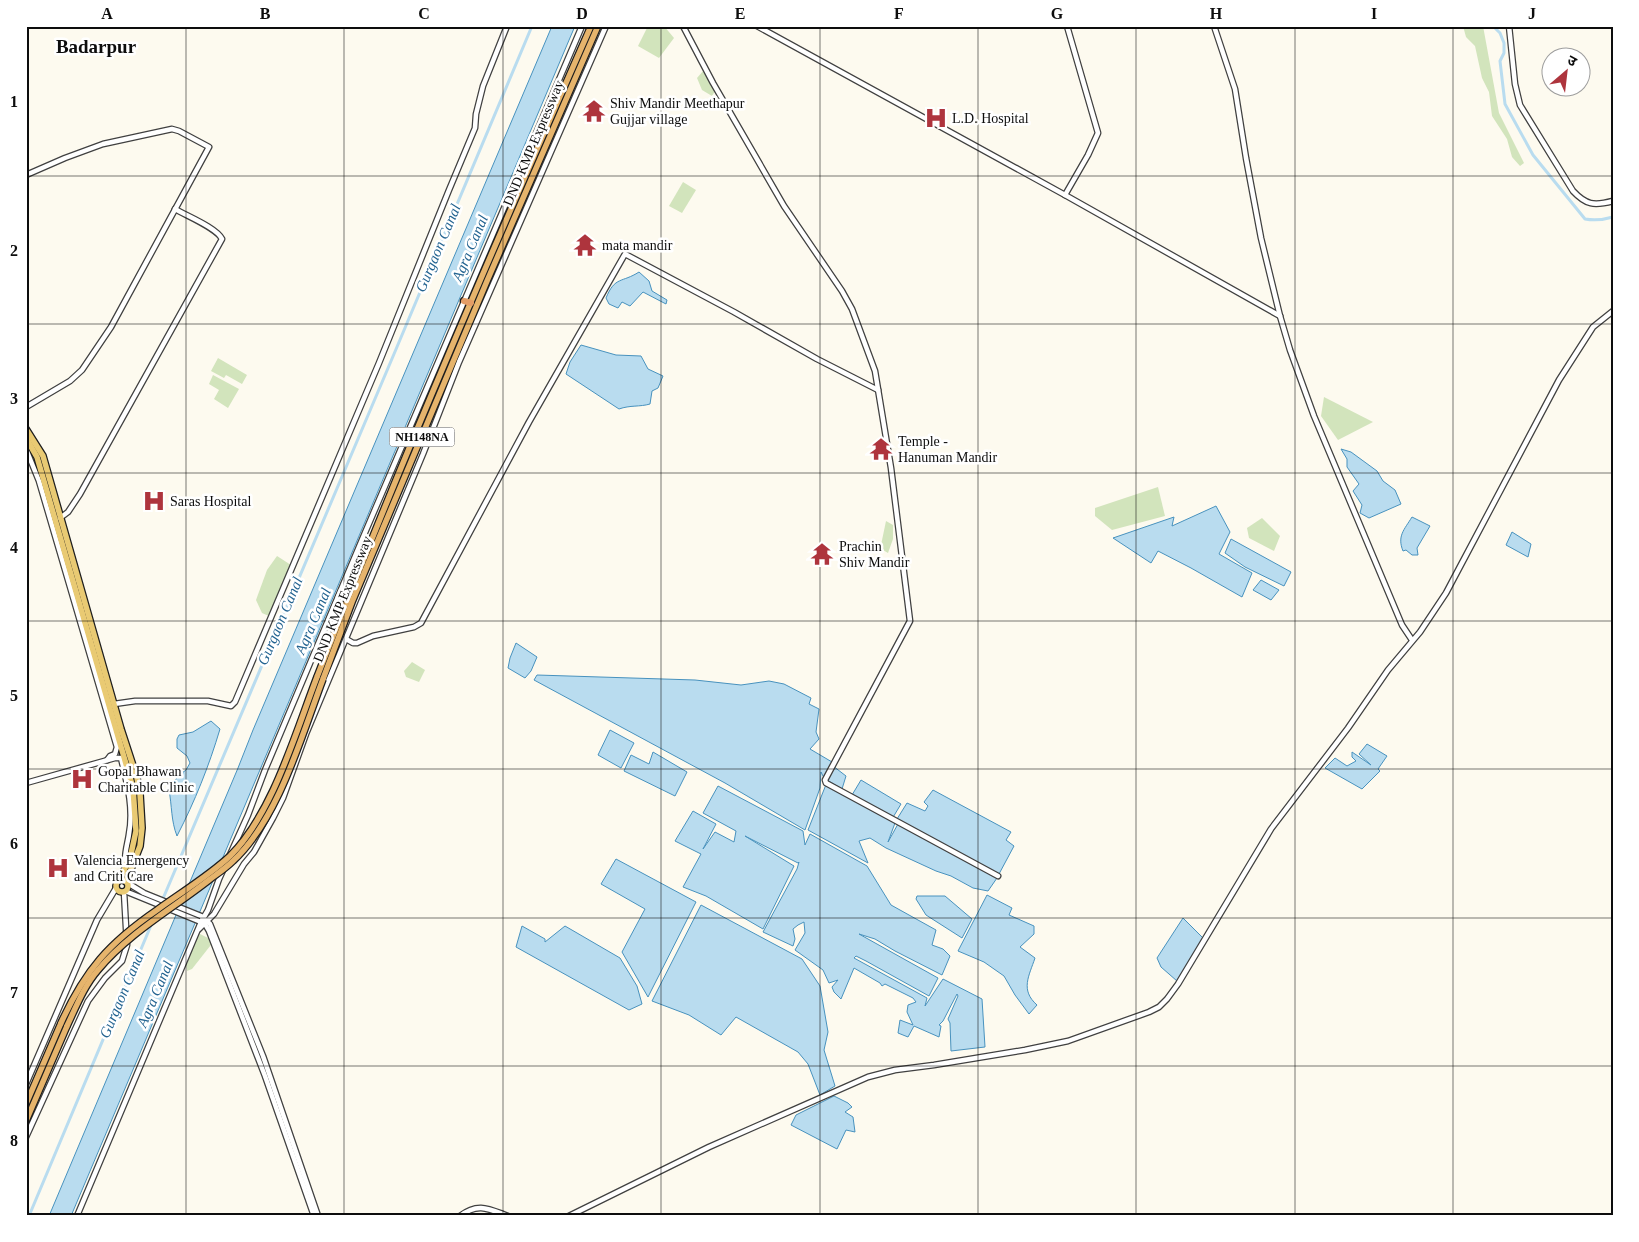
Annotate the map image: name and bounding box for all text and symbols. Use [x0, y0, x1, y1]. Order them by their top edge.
text: A [101, 5, 113, 22]
text: B [260, 5, 271, 22]
text: C [418, 5, 430, 22]
text: D [576, 5, 588, 22]
text: E [735, 5, 745, 22]
text: F [894, 5, 904, 22]
text: G [1051, 5, 1064, 22]
text: H [1210, 5, 1223, 22]
text: I [1371, 5, 1377, 22]
text: J [1528, 5, 1536, 22]
district label: Badarpur [56, 36, 137, 57]
north arrow [1542, 48, 1592, 98]
text: उ [1565, 52, 1580, 70]
street label: DND KMP Expressway [500, 78, 567, 208]
text: 1 [10, 93, 18, 110]
place label: Shiv Mandir Meethapur Gujjar village [610, 96, 745, 127]
temple icon: Shiv Mandir Meethapur Gujjar village [581, 98, 607, 124]
hospital icon: L.D. Hospital [923, 105, 949, 131]
place label: L.D. Hospital [952, 111, 1029, 126]
water label: Gurgaon Canal [412, 202, 464, 294]
water label: Agra Canal [448, 212, 491, 284]
temple icon: mata mandir [572, 232, 598, 258]
place label: mata mandir [602, 238, 673, 253]
text: 2 [10, 242, 18, 259]
text: 3 [10, 390, 18, 407]
road number: NH148NA [390, 428, 454, 447]
place label: Temple - Hanuman Mandir [898, 434, 997, 465]
temple icon: Temple - Hanuman Mandir [868, 436, 894, 462]
hospital icon: Saras Hospital [141, 488, 167, 514]
place label: Saras Hospital [170, 494, 251, 509]
street label: DND KMP Expressway [310, 534, 375, 664]
text: 4 [10, 539, 18, 556]
place label: Prachin Shiv Mandir [839, 539, 910, 570]
temple icon: Prachin Shiv Mandir [809, 541, 835, 567]
water label: Gurgaon Canal [254, 575, 306, 667]
water label: Agra Canal [291, 585, 334, 657]
text: 5 [10, 687, 18, 704]
place label: Gopal Bhawan Charitable Clinic [98, 764, 194, 795]
hospital icon: Gopal Bhawan Charitable Clinic [69, 766, 95, 792]
text: 6 [10, 835, 18, 852]
place label: Valencia Emergency and Criti Care [74, 853, 189, 884]
hospital icon: Valencia Emergency and Criti Care [45, 855, 71, 881]
water label: Gurgaon Canal [96, 948, 148, 1040]
water label: Agra Canal [133, 958, 176, 1030]
text: 7 [10, 984, 18, 1001]
text: 8 [10, 1132, 18, 1149]

